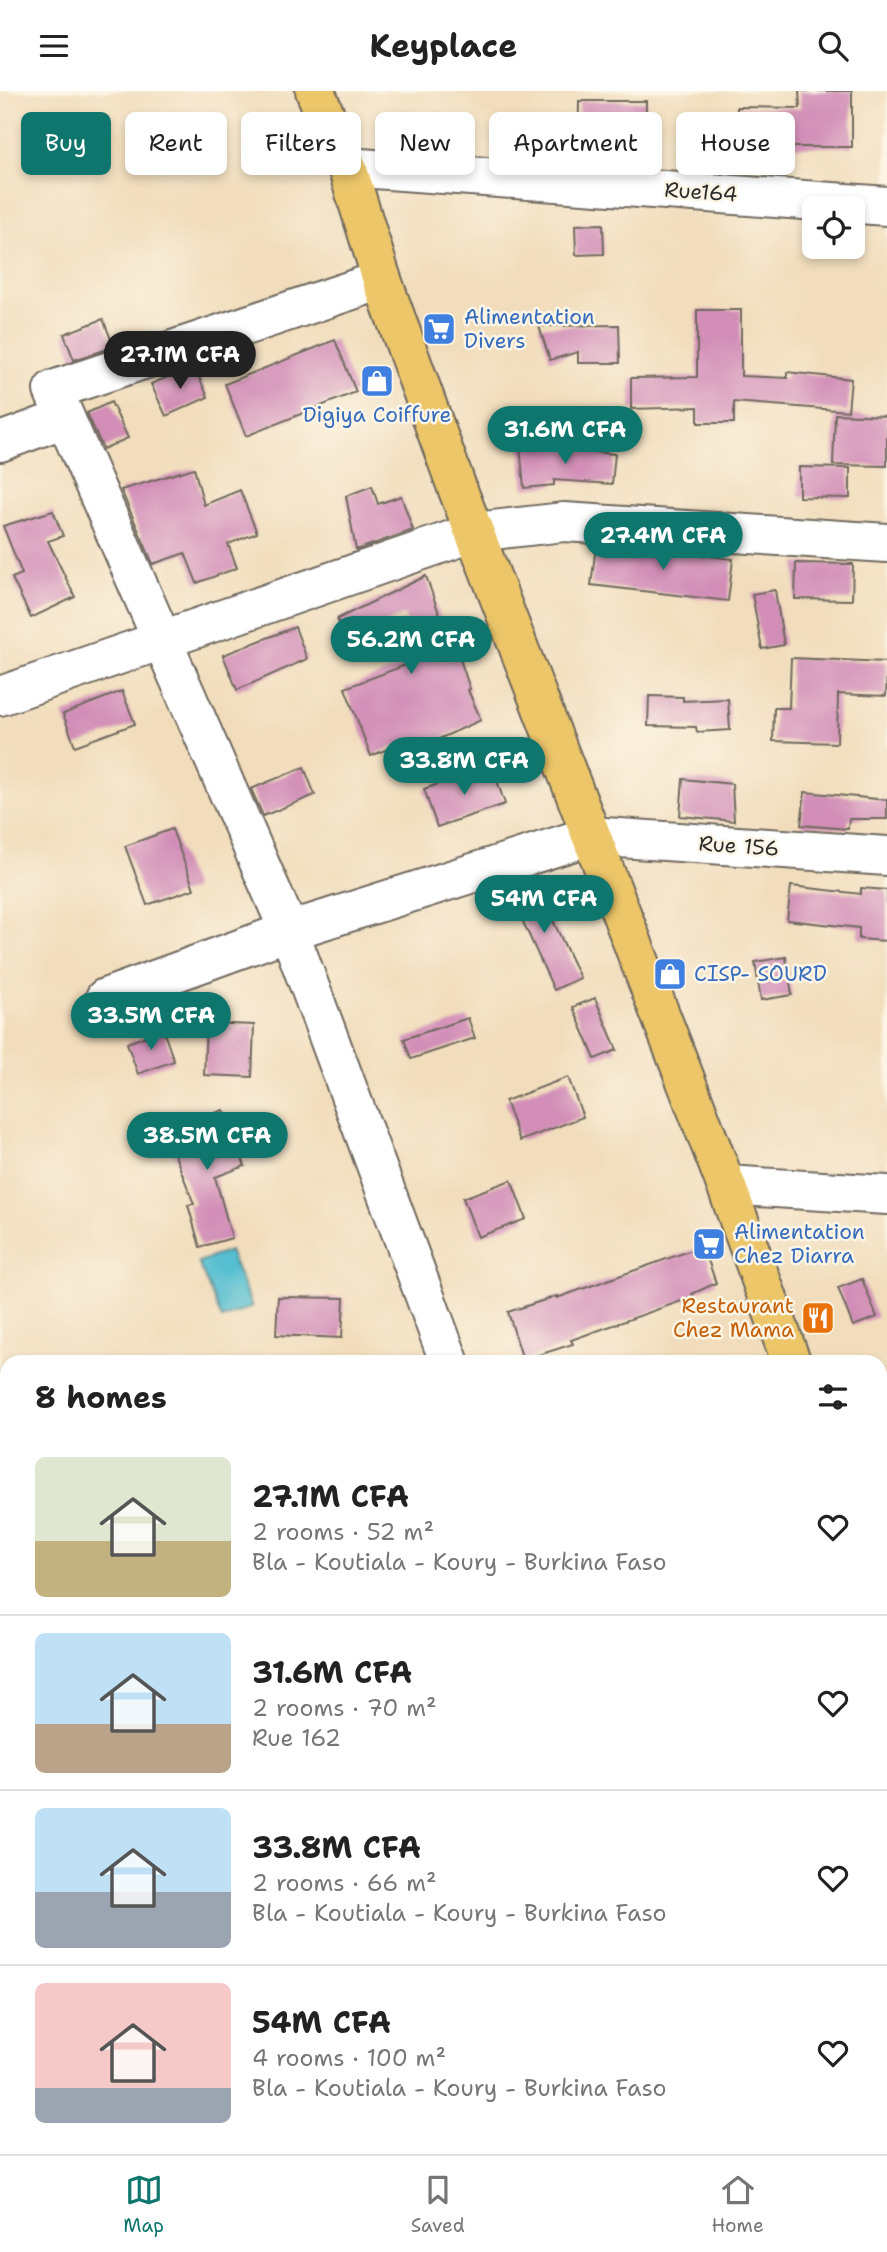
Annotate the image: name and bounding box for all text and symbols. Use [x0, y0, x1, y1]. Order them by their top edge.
text: Keyplace [369, 24, 518, 67]
icon: menu [35, 27, 73, 65]
icon: search [814, 27, 852, 65]
chip: Buy [21, 112, 111, 175]
chip: Rent [125, 112, 227, 175]
chip: Filters [241, 112, 361, 175]
chip: New [375, 112, 475, 175]
chip: Apartment [489, 112, 662, 175]
chip: House [676, 112, 795, 175]
street label: Rue164 [664, 175, 738, 209]
map controls [802, 196, 865, 259]
button: locate [802, 196, 865, 259]
place label: Alimentation Divers [464, 303, 595, 355]
supermarket icon: Alimentation Divers [420, 310, 458, 348]
pin: 27.1M CFA [100, 331, 260, 391]
text: 27.1M CFA [120, 339, 240, 369]
shop icon: Digiya Coiffure [358, 362, 396, 400]
place label: Digiya Coiffure [303, 401, 451, 429]
pin: 31.6M CFA [485, 407, 645, 466]
text: 31.6M CFA [504, 414, 626, 444]
pin: 27.4M CFA [583, 512, 743, 572]
text: 27.4M CFA [600, 520, 726, 550]
pin: 56.2M CFA [331, 617, 491, 676]
text: 56.2M CFA [347, 624, 475, 654]
pin: 33.8M CFA [384, 737, 544, 797]
text: 33.8M CFA [399, 745, 529, 775]
street label: Rue 156 [698, 829, 780, 863]
pin: 54M CFA [479, 875, 609, 935]
text: 54M CFA [491, 883, 597, 913]
shop icon: CISP- SOURD [651, 955, 689, 993]
place label: CISP- SOURD [694, 960, 827, 988]
pin: 33.5M CFA [71, 993, 231, 1052]
text: 33.5M CFA [87, 1000, 215, 1030]
pin: 38.5M CFA [127, 1112, 287, 1172]
text: 38.5M CFA [143, 1120, 271, 1150]
place label: Alimentation Chez Diarra [734, 1218, 865, 1270]
supermarket icon: Alimentation Chez Diarra [690, 1225, 728, 1263]
place label: Restaurant Chez Mama [673, 1292, 794, 1344]
restaurant icon: Restaurant Chez Mama [799, 1299, 837, 1337]
text: 8 homes [35, 1377, 167, 1418]
icon: filters [814, 1378, 852, 1416]
text: 27.1M CFA [252, 1476, 409, 1517]
icon: home [91, 1485, 175, 1569]
icon: heart [814, 1508, 852, 1546]
text: 2 rooms · 52 m² [252, 1517, 434, 1547]
text: Bla - Koutiala - Koury - Burkina Faso [252, 1547, 666, 1577]
text: 31.6M CFA [252, 1652, 412, 1693]
icon: home [91, 1661, 175, 1745]
icon: heart [814, 1684, 852, 1722]
text: 2 rooms · 70 m² [252, 1693, 437, 1723]
text: Rue 162 [252, 1723, 341, 1753]
text: 33.8M CFA [252, 1827, 421, 1868]
icon: home [91, 1836, 175, 1920]
icon: heart [814, 1859, 852, 1897]
text: 2 rooms · 66 m² [252, 1868, 437, 1898]
text: Bla - Koutiala - Koury - Burkina Faso [252, 1898, 666, 1928]
text: 54M CFA [252, 2002, 391, 2043]
icon: home [91, 2011, 175, 2095]
icon: heart [814, 2034, 852, 2072]
text: 4 rooms · 100 m² [252, 2043, 446, 2073]
text: Bla - Koutiala - Koury - Burkina Faso [252, 2073, 666, 2103]
tab: Map [123, 2171, 164, 2238]
tab: Saved [411, 2171, 465, 2238]
tab: Home [711, 2171, 764, 2238]

